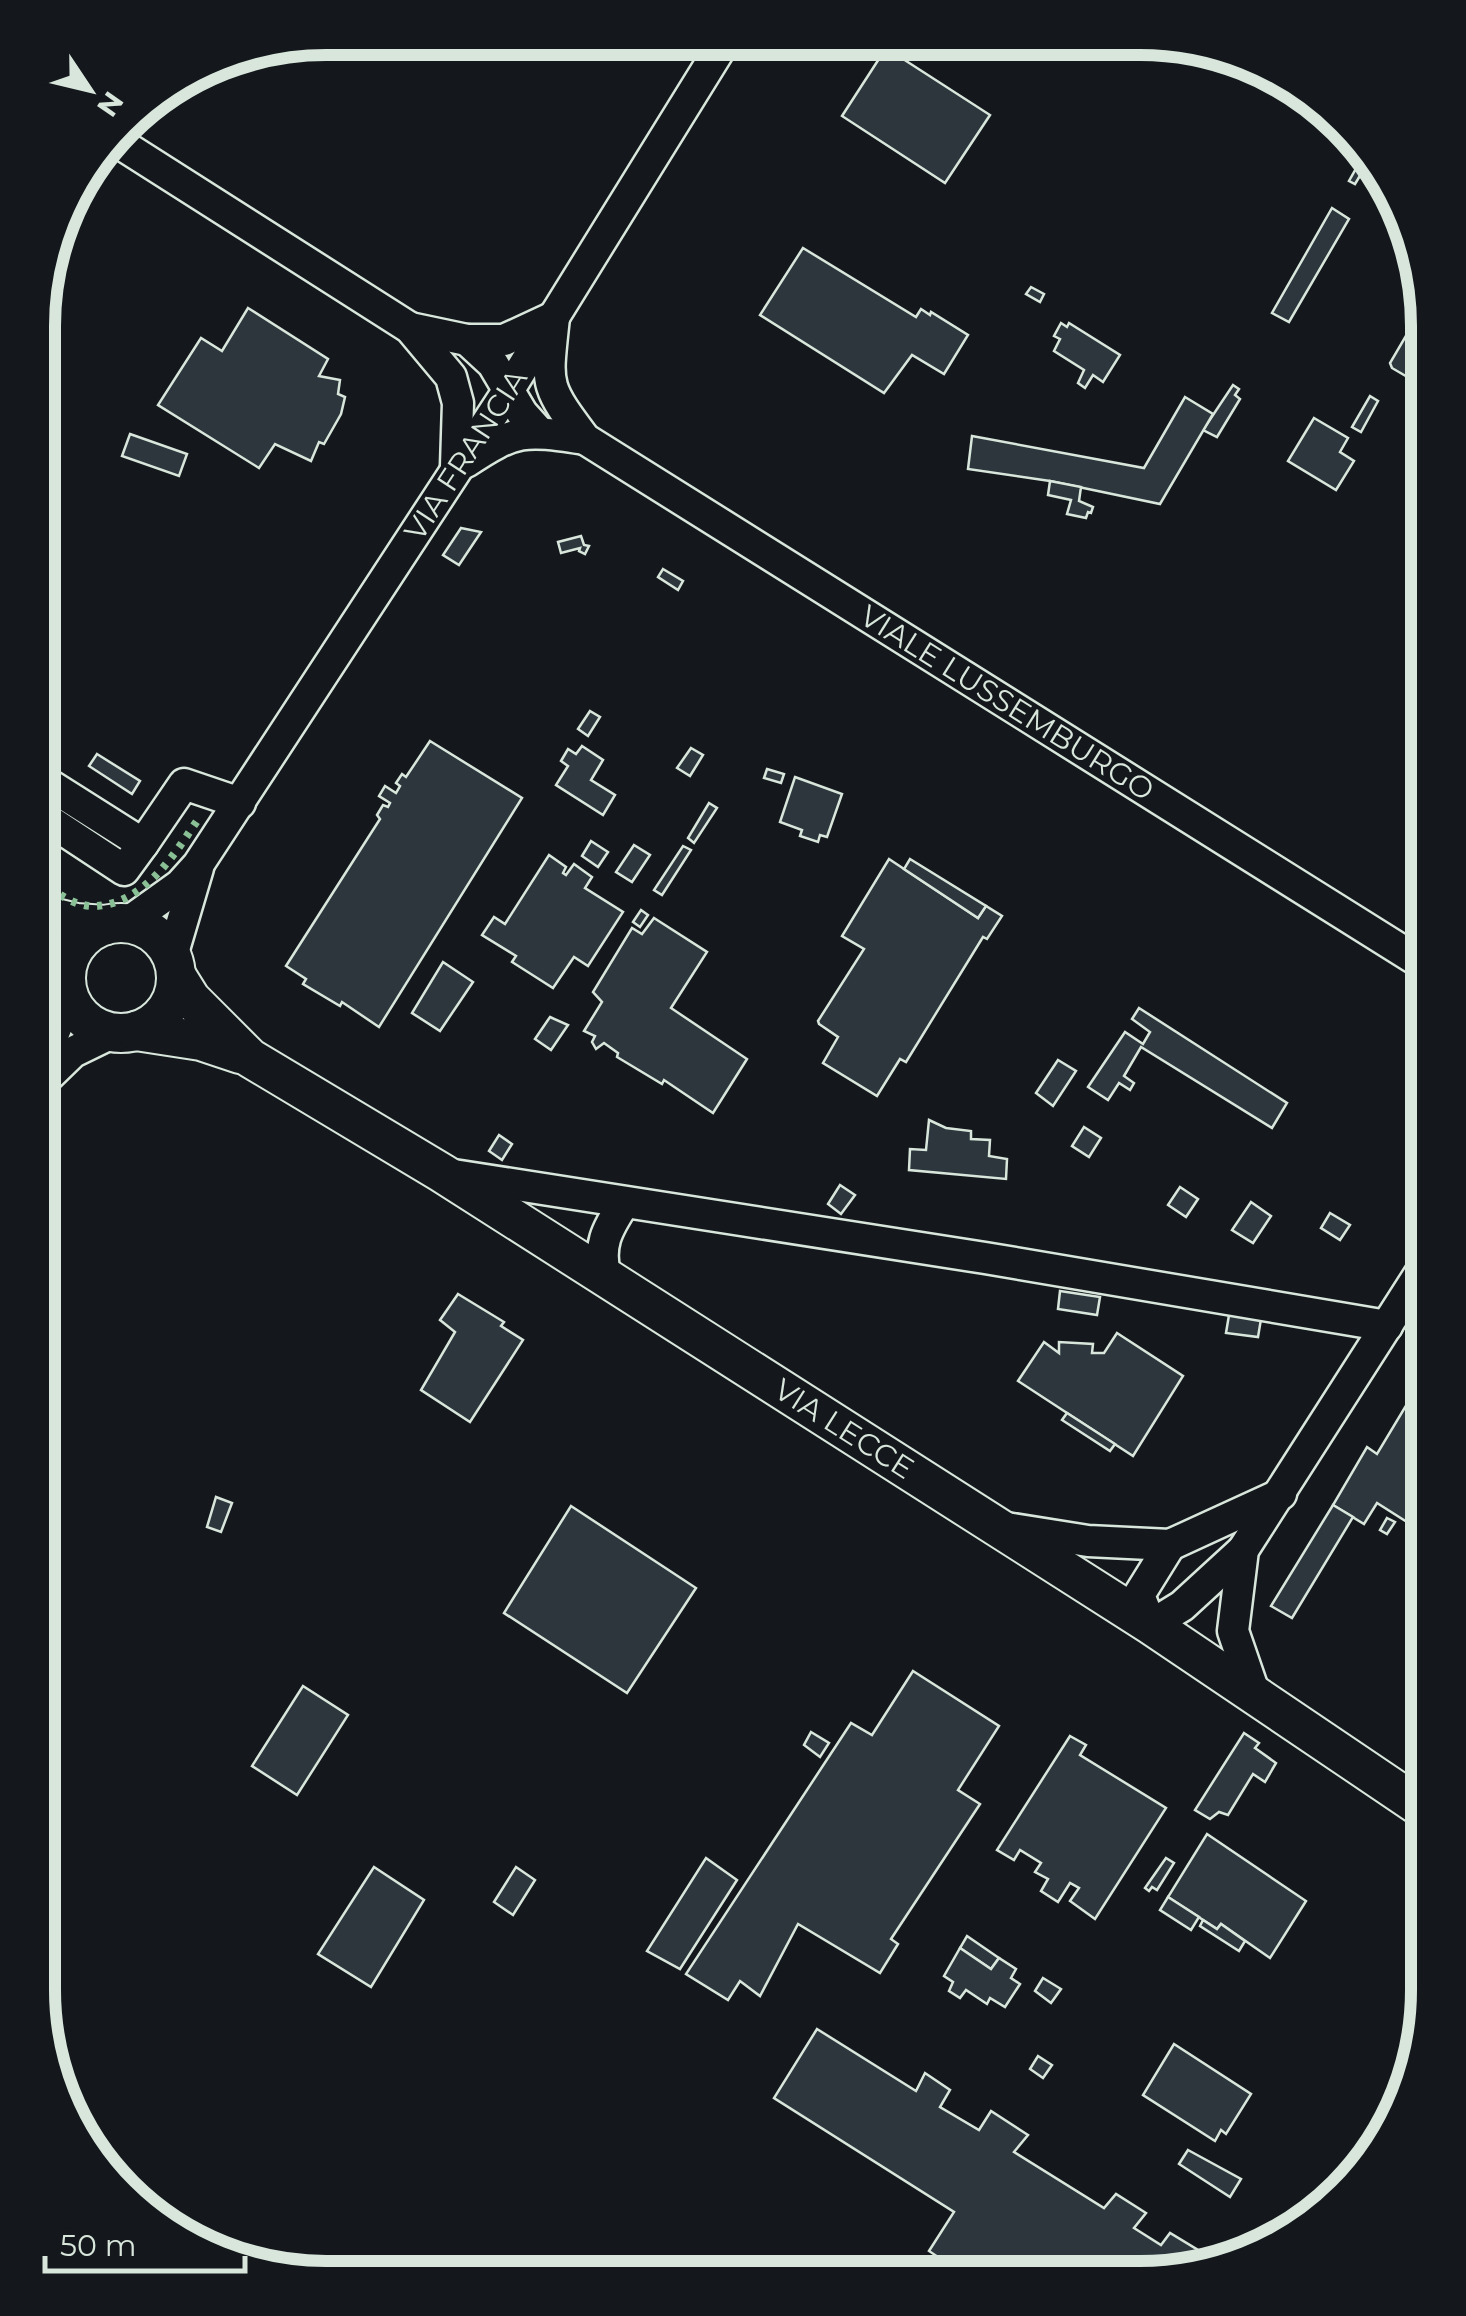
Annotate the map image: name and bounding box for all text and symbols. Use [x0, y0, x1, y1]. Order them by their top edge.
north arrow [40, 40, 140, 140]
text: N [90, 85, 131, 123]
street label: VIA FRANCIA [396, 362, 535, 547]
street label: VIALE LUSSEMBURGO [853, 597, 1161, 809]
street label: VIA LECCE [767, 1371, 921, 1487]
scale bar [45, 2211, 245, 2273]
text: 50 m [60, 2227, 137, 2264]

